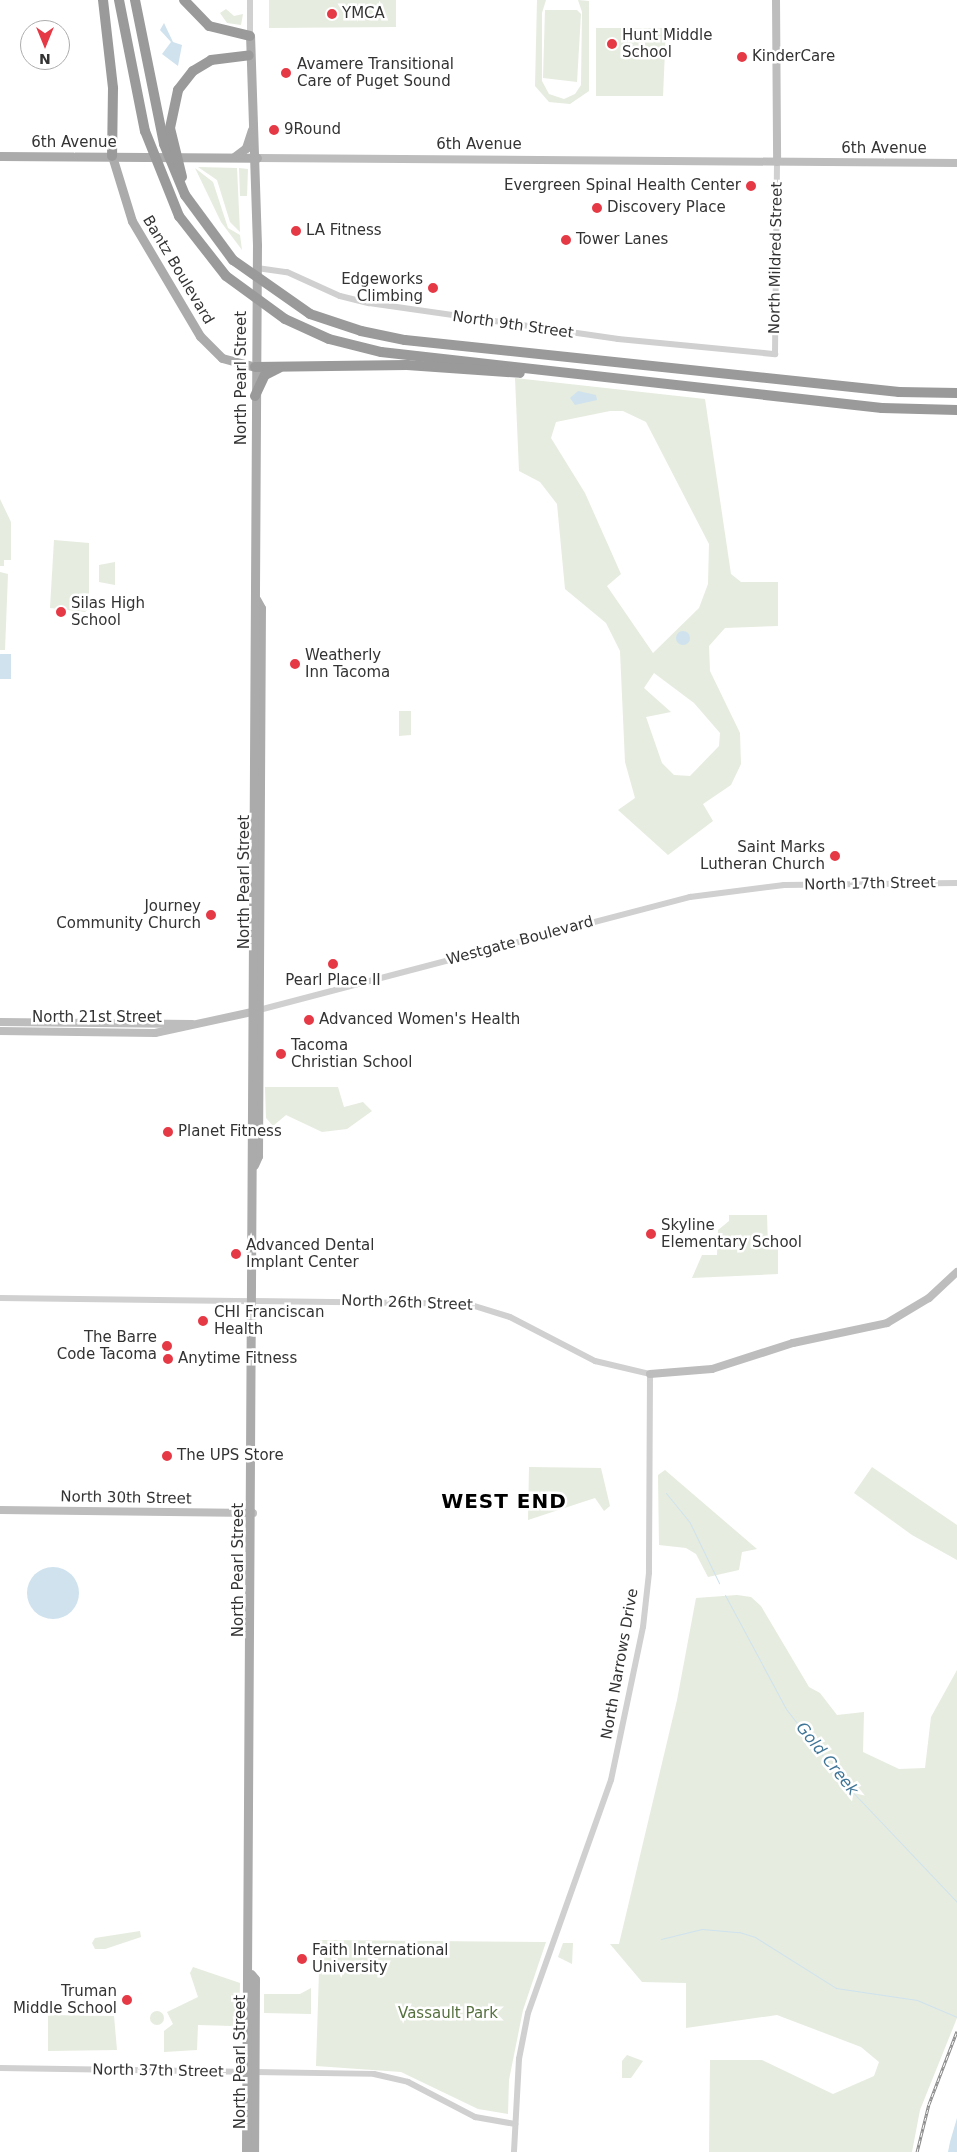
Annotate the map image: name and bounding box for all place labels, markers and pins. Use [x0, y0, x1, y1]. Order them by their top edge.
place label: YMCA [342, 5, 385, 23]
marker: YMCA [326, 8, 338, 20]
place label: Hunt Middle School [622, 26, 712, 61]
marker: Hunt Middle School [606, 38, 618, 50]
place label: KinderCare [752, 48, 835, 66]
marker: KinderCare [736, 51, 748, 63]
place label: Avamere Transitional Care of Puget Sound [297, 55, 454, 90]
marker: Avamere Transitional Care of Puget Sound [279, 66, 293, 80]
place label: 9Round [284, 121, 341, 139]
marker: 9Round [268, 124, 280, 136]
place label: Evergreen Spinal Health Center [504, 177, 741, 195]
marker: Evergreen Spinal Health Center [745, 180, 757, 192]
place label: Discovery Place [607, 199, 726, 217]
marker: Discovery Place [591, 202, 603, 214]
place label: LA Fitness [306, 222, 382, 240]
marker: LA Fitness [290, 225, 302, 237]
place label: Tower Lanes [576, 231, 668, 249]
marker: Tower Lanes [560, 234, 572, 246]
place label: Edgeworks Climbing [341, 270, 423, 305]
marker: Edgeworks Climbing [427, 282, 439, 294]
place label: Silas High School [71, 594, 145, 629]
marker: Silas High School [55, 606, 67, 618]
place label: Weatherly Inn Tacoma [305, 646, 390, 681]
marker: Weatherly Inn Tacoma [289, 658, 301, 670]
place label: Saint Marks Lutheran Church [700, 838, 825, 873]
marker: Saint Marks Lutheran Church [829, 850, 841, 862]
place label: Journey Community Church [56, 897, 201, 932]
marker: Journey Community Church [205, 909, 217, 921]
marker: Pearl Place II [327, 958, 339, 970]
place label: Pearl Place II [285, 972, 381, 990]
place label: Advanced Women's Health [319, 1011, 520, 1029]
marker: Advanced Women's Health [303, 1014, 315, 1026]
place label: Tacoma Christian School [291, 1036, 412, 1071]
marker: Tacoma Christian School [275, 1048, 287, 1060]
place label: Planet Fitness [178, 1123, 282, 1141]
marker: Planet Fitness [162, 1126, 174, 1138]
place label: Skyline Elementary School [661, 1216, 802, 1251]
marker: Skyline Elementary School [645, 1228, 657, 1240]
place label: Advanced Dental Implant Center [246, 1236, 374, 1271]
marker: Advanced Dental Implant Center [230, 1248, 242, 1260]
place label: CHI Franciscan Health [214, 1303, 325, 1338]
marker: CHI Franciscan Health [196, 1314, 210, 1328]
place label: The Barre Code Tacoma [57, 1328, 157, 1363]
marker: The Barre Code Tacoma [161, 1340, 173, 1352]
place label: Anytime Fitness [178, 1350, 297, 1368]
marker: Anytime Fitness [162, 1353, 174, 1365]
place label: The UPS Store [177, 1447, 284, 1465]
marker: The UPS Store [161, 1450, 173, 1462]
place label: Faith International University [312, 1941, 449, 1976]
marker: Faith International University [296, 1953, 308, 1965]
place label: Truman Middle School [13, 1982, 117, 2017]
marker: Truman Middle School [121, 1994, 133, 2006]

